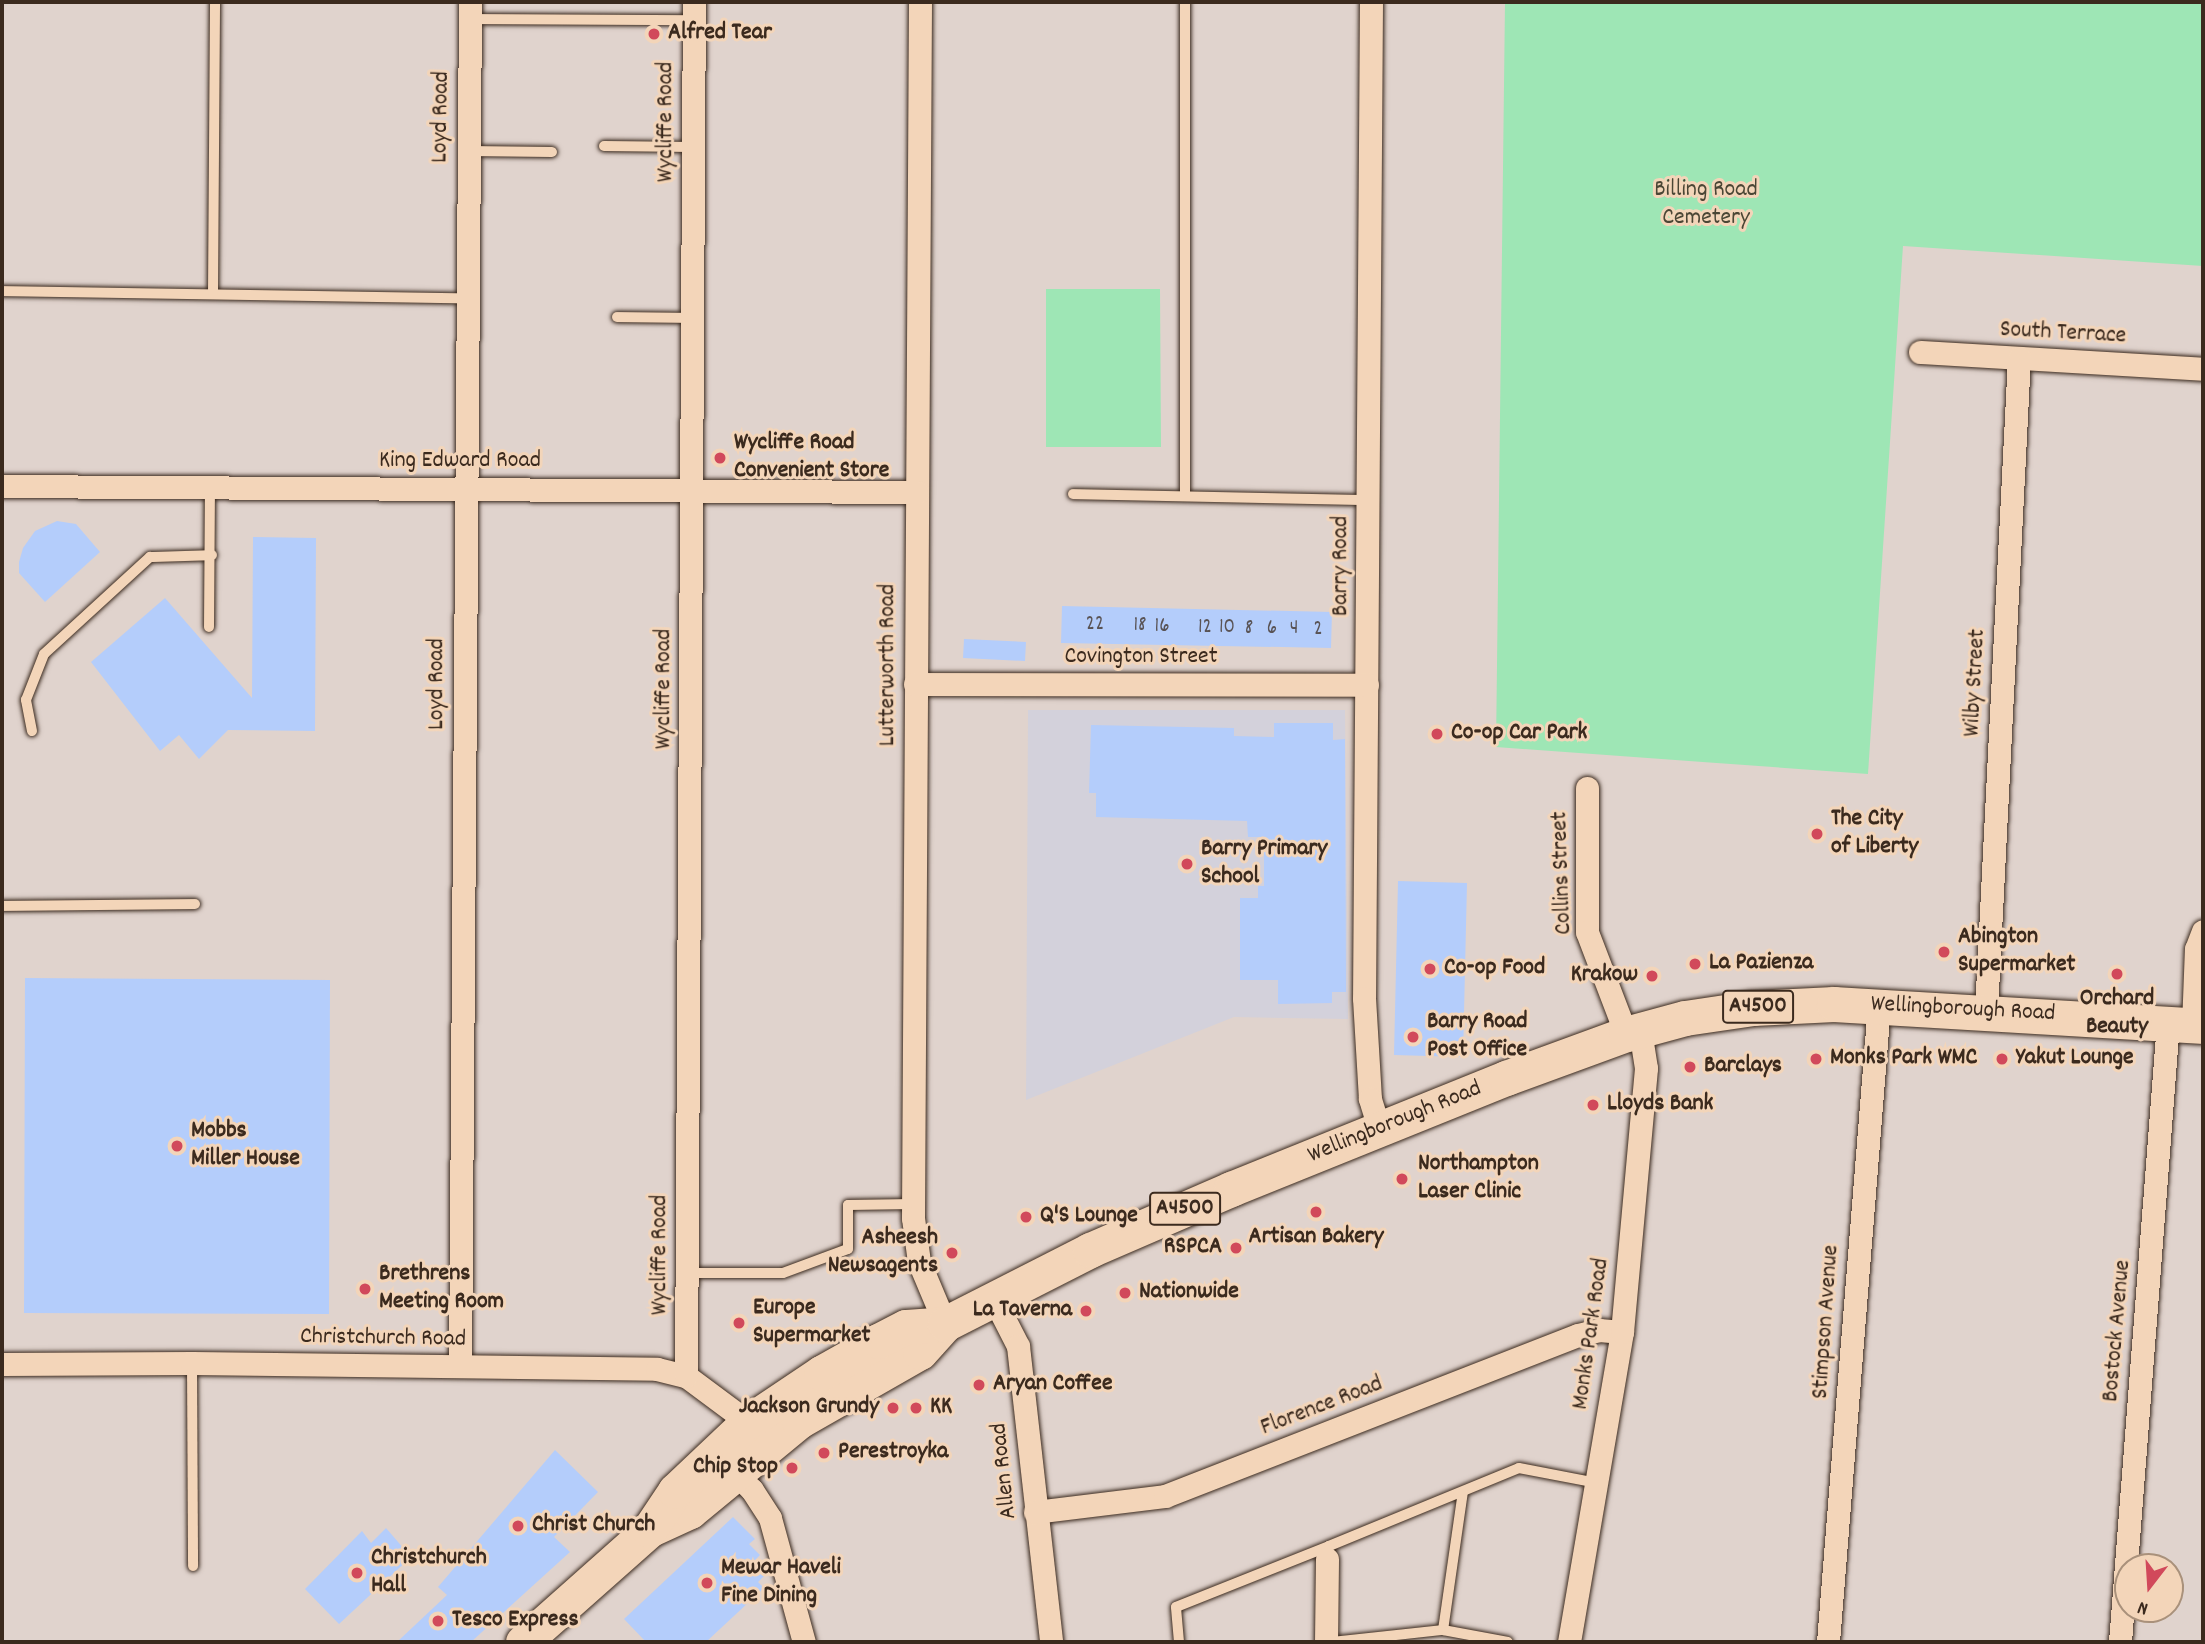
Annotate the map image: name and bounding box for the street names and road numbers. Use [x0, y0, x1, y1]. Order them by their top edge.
street label: Wycliffe Road [653, 62, 681, 182]
street label: Loyd Road [427, 71, 457, 163]
street label: South Terrace [1999, 316, 2127, 352]
street label: King Edward Road [379, 448, 541, 476]
street label: Barry Road [1328, 516, 1356, 616]
street label: Lutterworth Road [875, 584, 903, 746]
street label: Wilby Street [1959, 628, 1993, 738]
street label: Wycliffe Road [651, 629, 679, 749]
street label: Loyd Road [424, 638, 452, 730]
street label: Covington Street [1065, 644, 1217, 672]
street label: Collins Street [1546, 811, 1580, 935]
road number: A4500 [1721, 988, 1795, 1026]
street label: Wellingborough Road [1870, 991, 2056, 1029]
street label: Wellingborough Road [1304, 1075, 1486, 1171]
road number: A4500 [1148, 1190, 1222, 1228]
street label: Wycliffe Road [647, 1195, 675, 1315]
street label: Stimpson Avenue [1807, 1244, 1847, 1400]
street label: Monks Park Road [1567, 1256, 1617, 1412]
street label: Bostock Avenue [2097, 1259, 2139, 1403]
street label: Christchurch Road [300, 1323, 466, 1355]
street label: Florence Road [1257, 1371, 1387, 1443]
street label: Allen Road [986, 1421, 1024, 1521]

